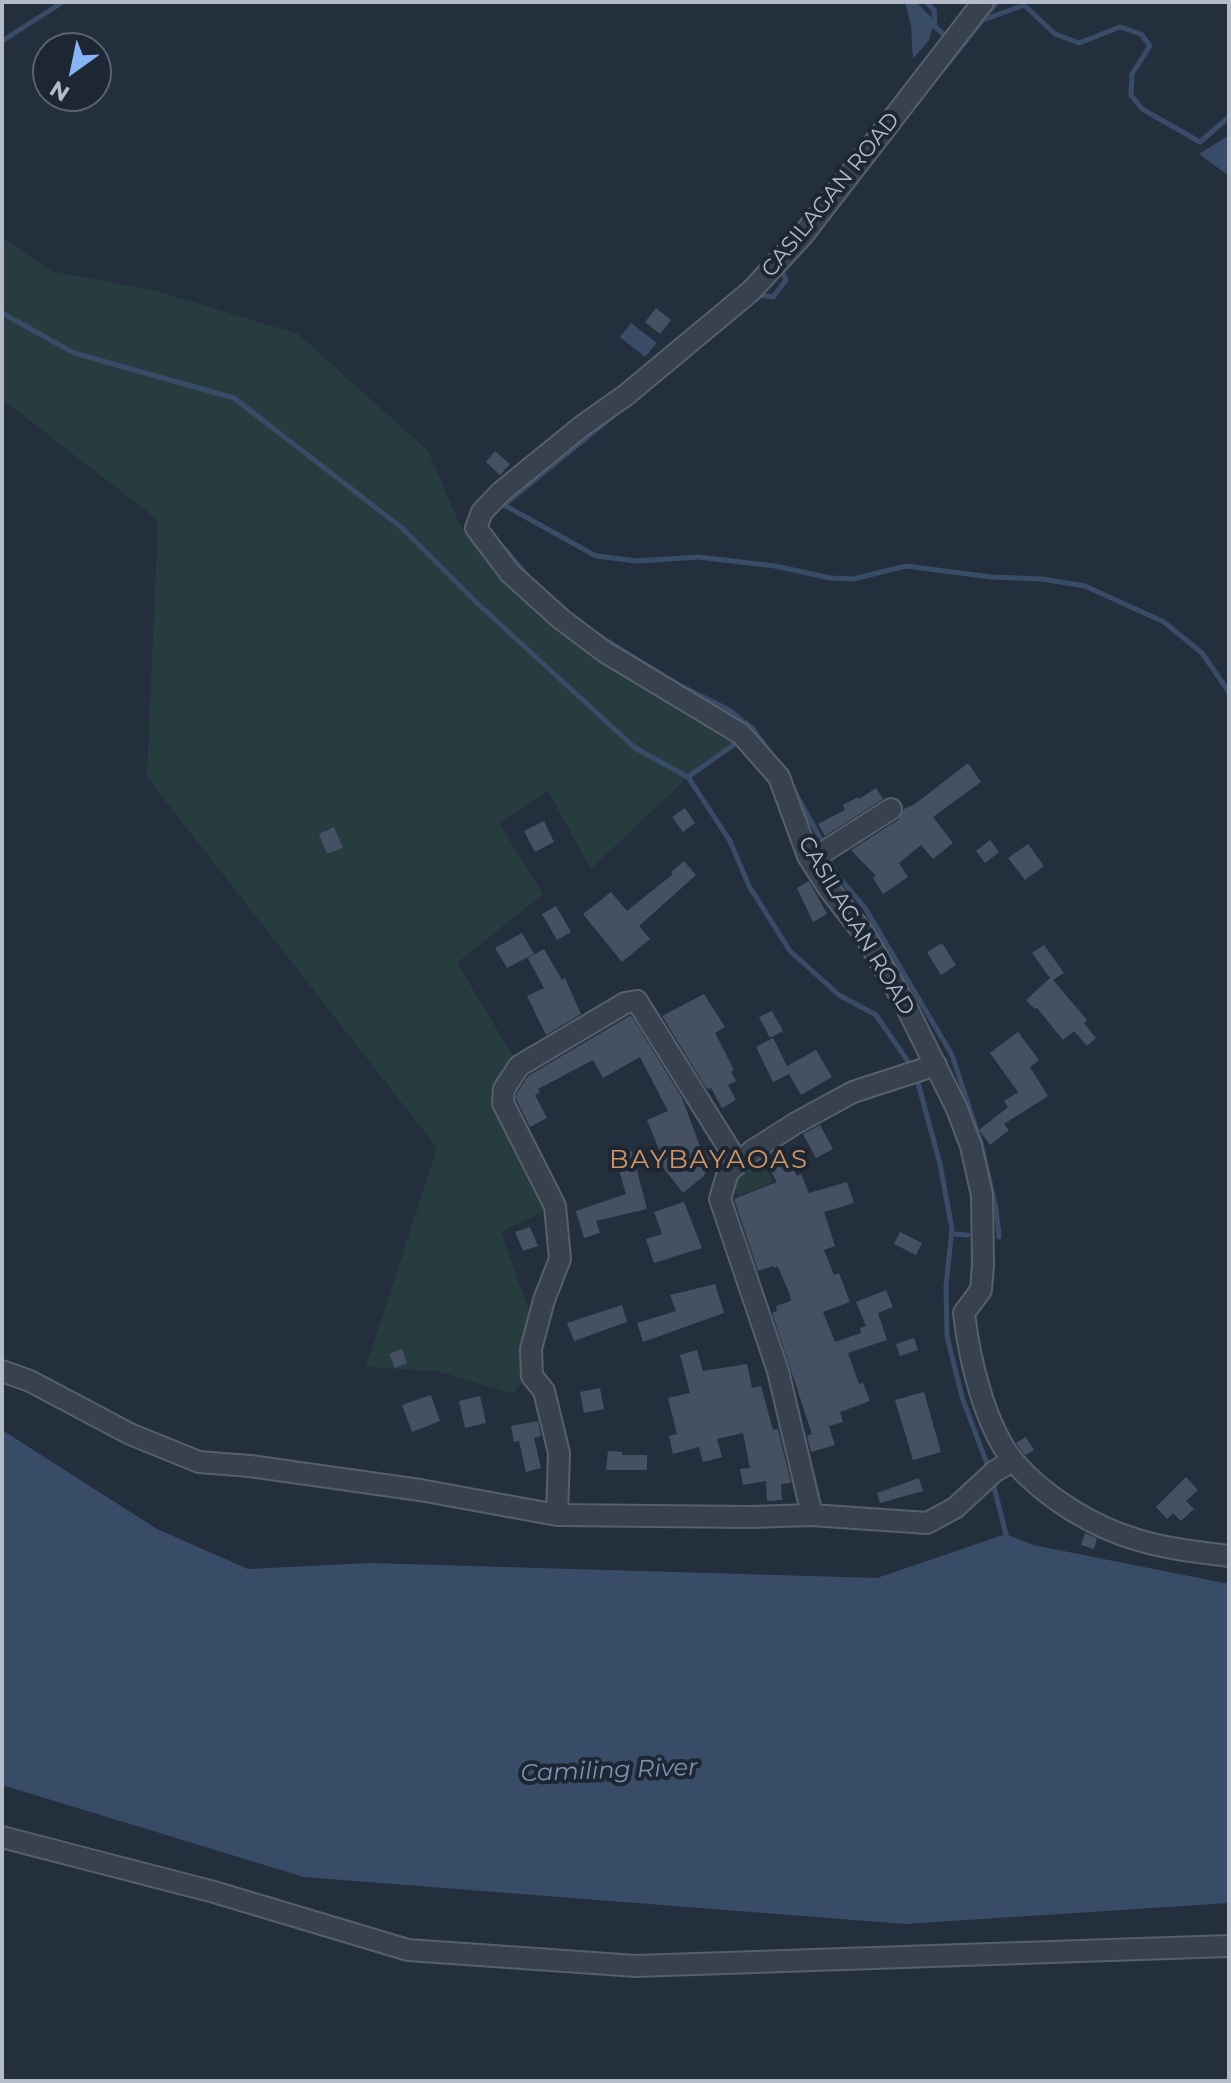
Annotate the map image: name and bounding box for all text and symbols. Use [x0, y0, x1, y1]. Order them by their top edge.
north arrow [32, 32, 112, 112]
text: N [45, 75, 75, 107]
street label: CASILAGAN ROAD [756, 107, 906, 283]
street label: CASILAGAN ROAD [792, 832, 920, 1020]
district label: BAYBAYAOAS [609, 1144, 809, 1176]
water label: Camiling River [520, 1754, 698, 1788]

